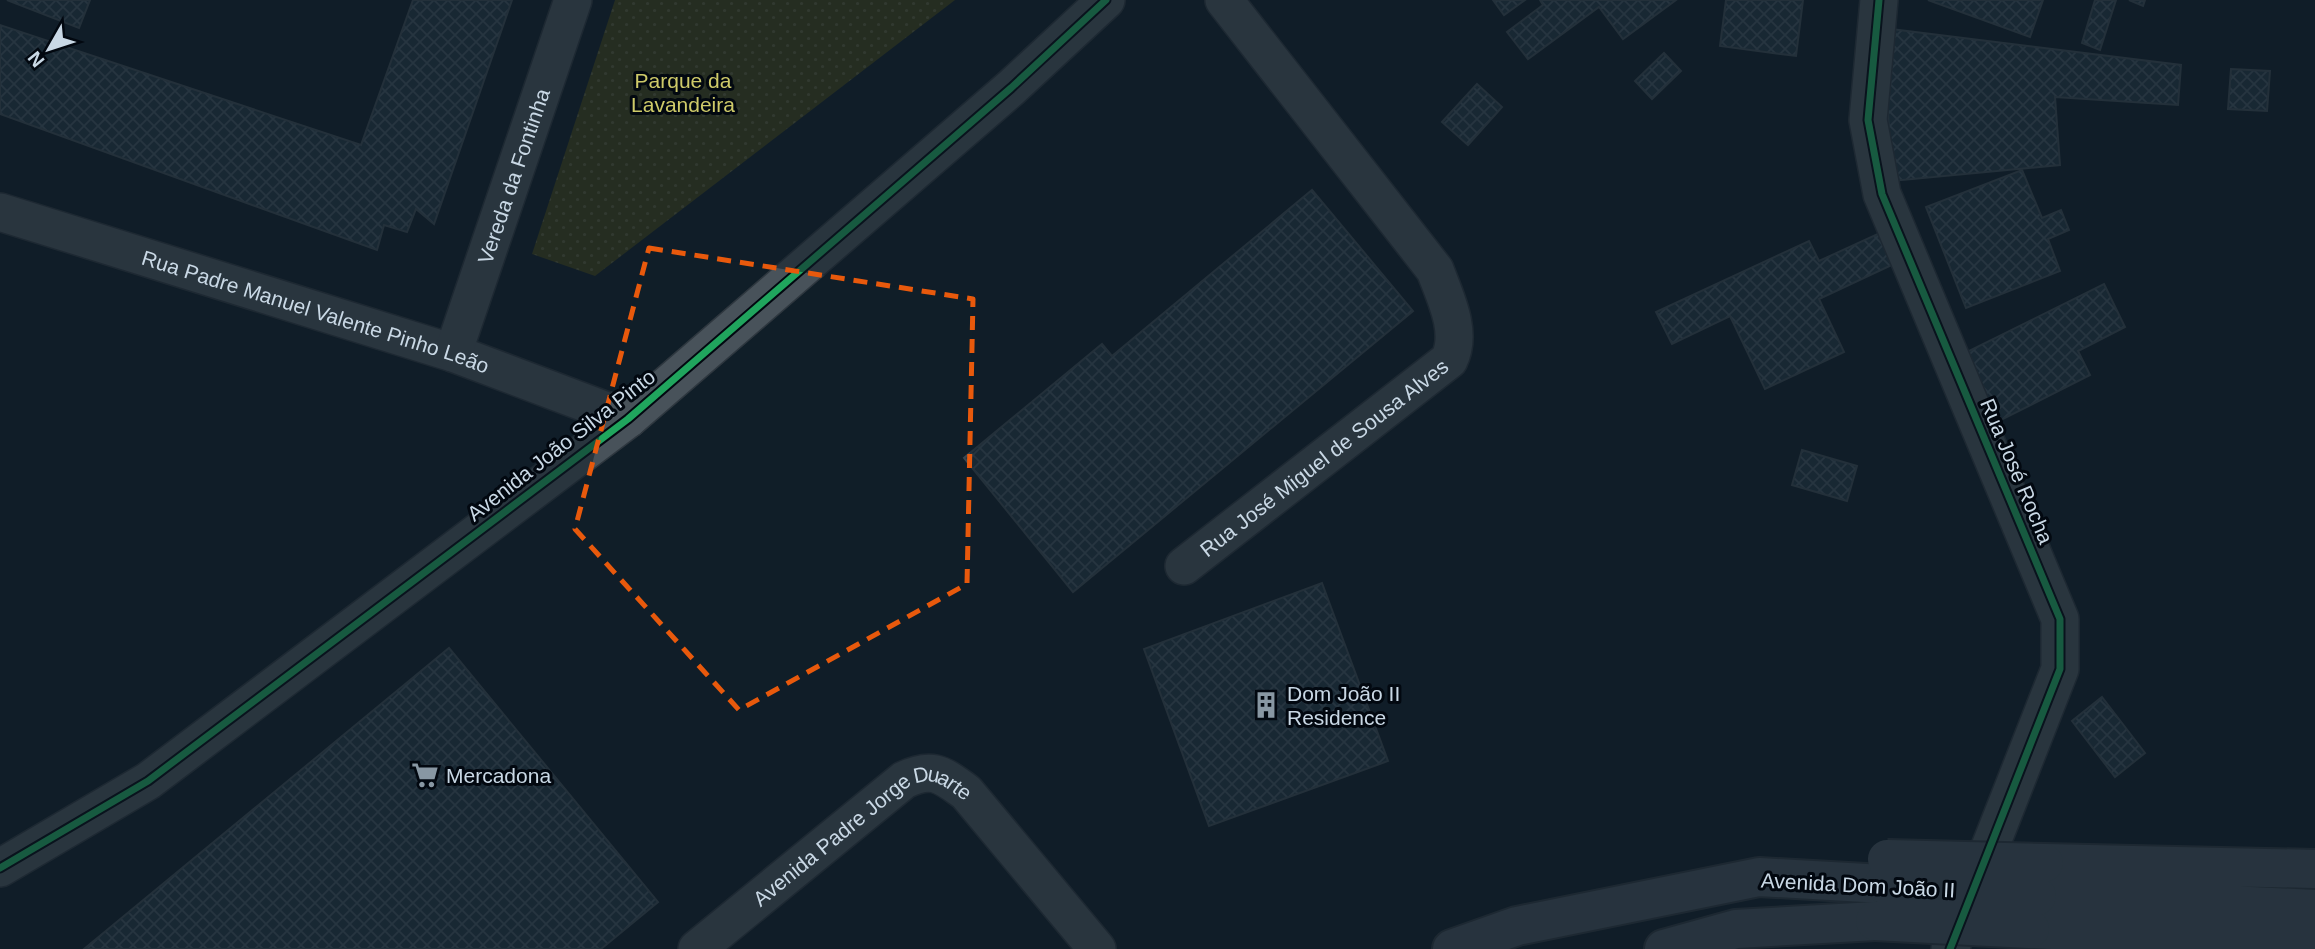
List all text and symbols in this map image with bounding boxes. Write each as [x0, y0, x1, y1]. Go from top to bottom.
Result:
north arrow [14, 14, 84, 84]
text: N [24, 47, 49, 71]
park label: Parque da Lavandeira [631, 69, 735, 116]
street label: Vereda da Fontinha [473, 85, 554, 266]
street label: Rua Padre Manuel Valente Pinho Leão [139, 245, 493, 377]
street label: Rua José Miguel de Sousa Alves [1195, 354, 1452, 561]
street label: Avenida João Silva Pinto [463, 365, 659, 525]
street label: Rua José Rocha [1976, 395, 2058, 547]
place label: Dom João II Residence [1287, 682, 1400, 729]
building icon: Dom João II Residence [1251, 690, 1281, 720]
supermarket icon: Mercadona [410, 760, 440, 790]
street label: Avenida Padre Jorge Duarte [748, 761, 977, 910]
place label: Mercadona [446, 764, 551, 787]
street label: Avenida Dom João II [1760, 868, 1956, 902]

